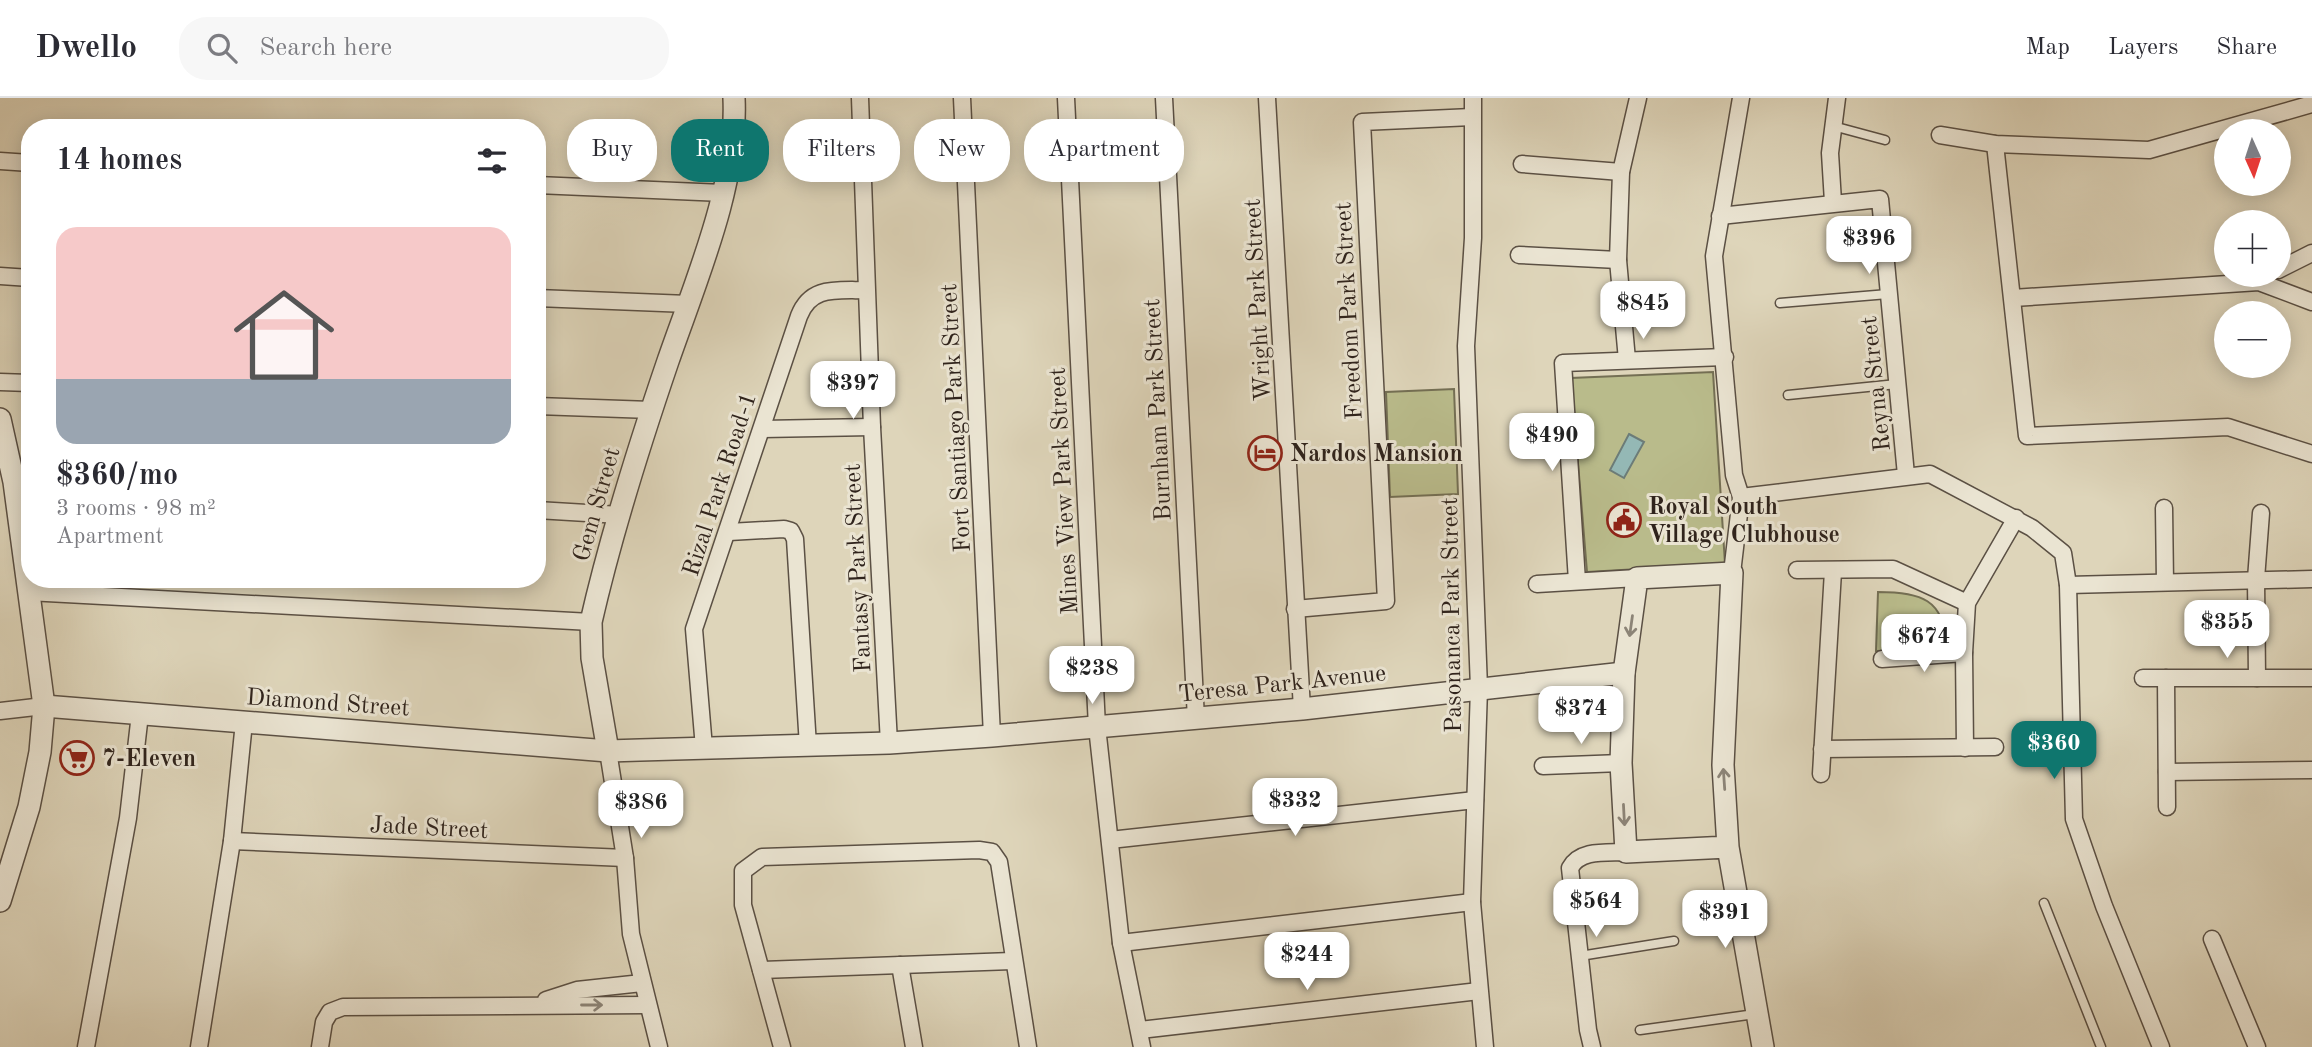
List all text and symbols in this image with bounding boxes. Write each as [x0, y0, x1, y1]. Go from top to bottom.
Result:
search box [179, 17, 669, 80]
icon: search [203, 29, 241, 67]
text: Dwello [35, 32, 137, 65]
text: Search here [259, 35, 392, 61]
text: Map [2026, 36, 2070, 60]
text: Layers [2108, 36, 2178, 60]
text: Share [2216, 36, 2277, 60]
chip: Buy [567, 119, 657, 182]
chip: Rent [671, 119, 769, 182]
chip: Filters [783, 119, 900, 182]
chip: New [914, 119, 1010, 182]
chip: Apartment [1024, 119, 1184, 182]
north arrow [2214, 119, 2291, 196]
map controls [2214, 119, 2291, 378]
icon: filters [473, 142, 511, 180]
text: 14 homes [56, 146, 182, 176]
street label: Wright Park Street [1242, 198, 1276, 402]
street label: Freedom Park Street [1332, 201, 1368, 420]
button: + [2214, 210, 2291, 287]
pin: $396 [1828, 216, 1910, 276]
text: $396 [1842, 227, 1896, 250]
icon: home [221, 272, 347, 398]
pin: $845 [1602, 282, 1684, 341]
street label: Fort Santiago Park Street [938, 283, 976, 553]
text: $845 [1616, 292, 1670, 315]
street label: Burnham Park Street [1141, 298, 1177, 522]
button: − [2214, 301, 2291, 378]
street label: Reyna Street [1858, 315, 1896, 453]
pin: $397 [812, 362, 894, 421]
street label: Mines View Park Street [1047, 367, 1083, 615]
text: $397 [826, 372, 880, 395]
street label: Rizal Park Road-1 [680, 390, 762, 579]
pin: $490 [1511, 414, 1593, 473]
text: $490 [1525, 424, 1579, 447]
hotel icon: Nardos Mansion [1246, 434, 1284, 472]
place label: Nardos Mansion [1290, 443, 1463, 467]
street label: Gem Street [570, 445, 626, 564]
text: $360/mo [56, 461, 178, 491]
street label: Fantasy Park Street [842, 463, 876, 673]
place label: Royal South Village Clubhouse [1648, 496, 1840, 548]
text: 3 rooms · 98 m² [56, 497, 216, 520]
street label: Pasonanca Park Street [1439, 497, 1467, 733]
public building icon: Royal South Village Clubhouse [1605, 501, 1643, 539]
text: Apartment [56, 525, 164, 548]
pin: $355 [2186, 601, 2268, 660]
text: $355 [2200, 611, 2254, 634]
one-way arrow [1624, 614, 1637, 637]
pin: $674 [1883, 614, 1965, 674]
text: $674 [1897, 625, 1951, 648]
pin: $238 [1051, 646, 1133, 706]
text: $238 [1065, 657, 1119, 680]
street label: Teresa Park Avenue [1177, 662, 1387, 708]
street label: Diamond Street [245, 686, 410, 722]
pin: $374 [1540, 686, 1622, 746]
text: $374 [1554, 697, 1608, 720]
pin: $360 [2013, 722, 2095, 781]
text: $360 [2027, 732, 2081, 755]
supermarket icon: 7-Eleven [58, 739, 96, 777]
place label: 7-Eleven [102, 748, 196, 772]
one-way arrow [1717, 768, 1730, 791]
pin: $332 [1254, 778, 1336, 838]
pin: $386 [600, 780, 682, 840]
text: $332 [1268, 789, 1322, 812]
text: $386 [614, 791, 668, 814]
one-way arrow [1618, 803, 1631, 826]
street label: Jade Street [369, 814, 489, 844]
pin: $564 [1555, 880, 1637, 939]
text: $564 [1569, 890, 1623, 913]
pin: $391 [1684, 890, 1766, 950]
text: $391 [1698, 901, 1752, 924]
pin: $244 [1266, 932, 1348, 992]
text: $244 [1280, 943, 1334, 966]
one-way arrow [580, 998, 603, 1012]

